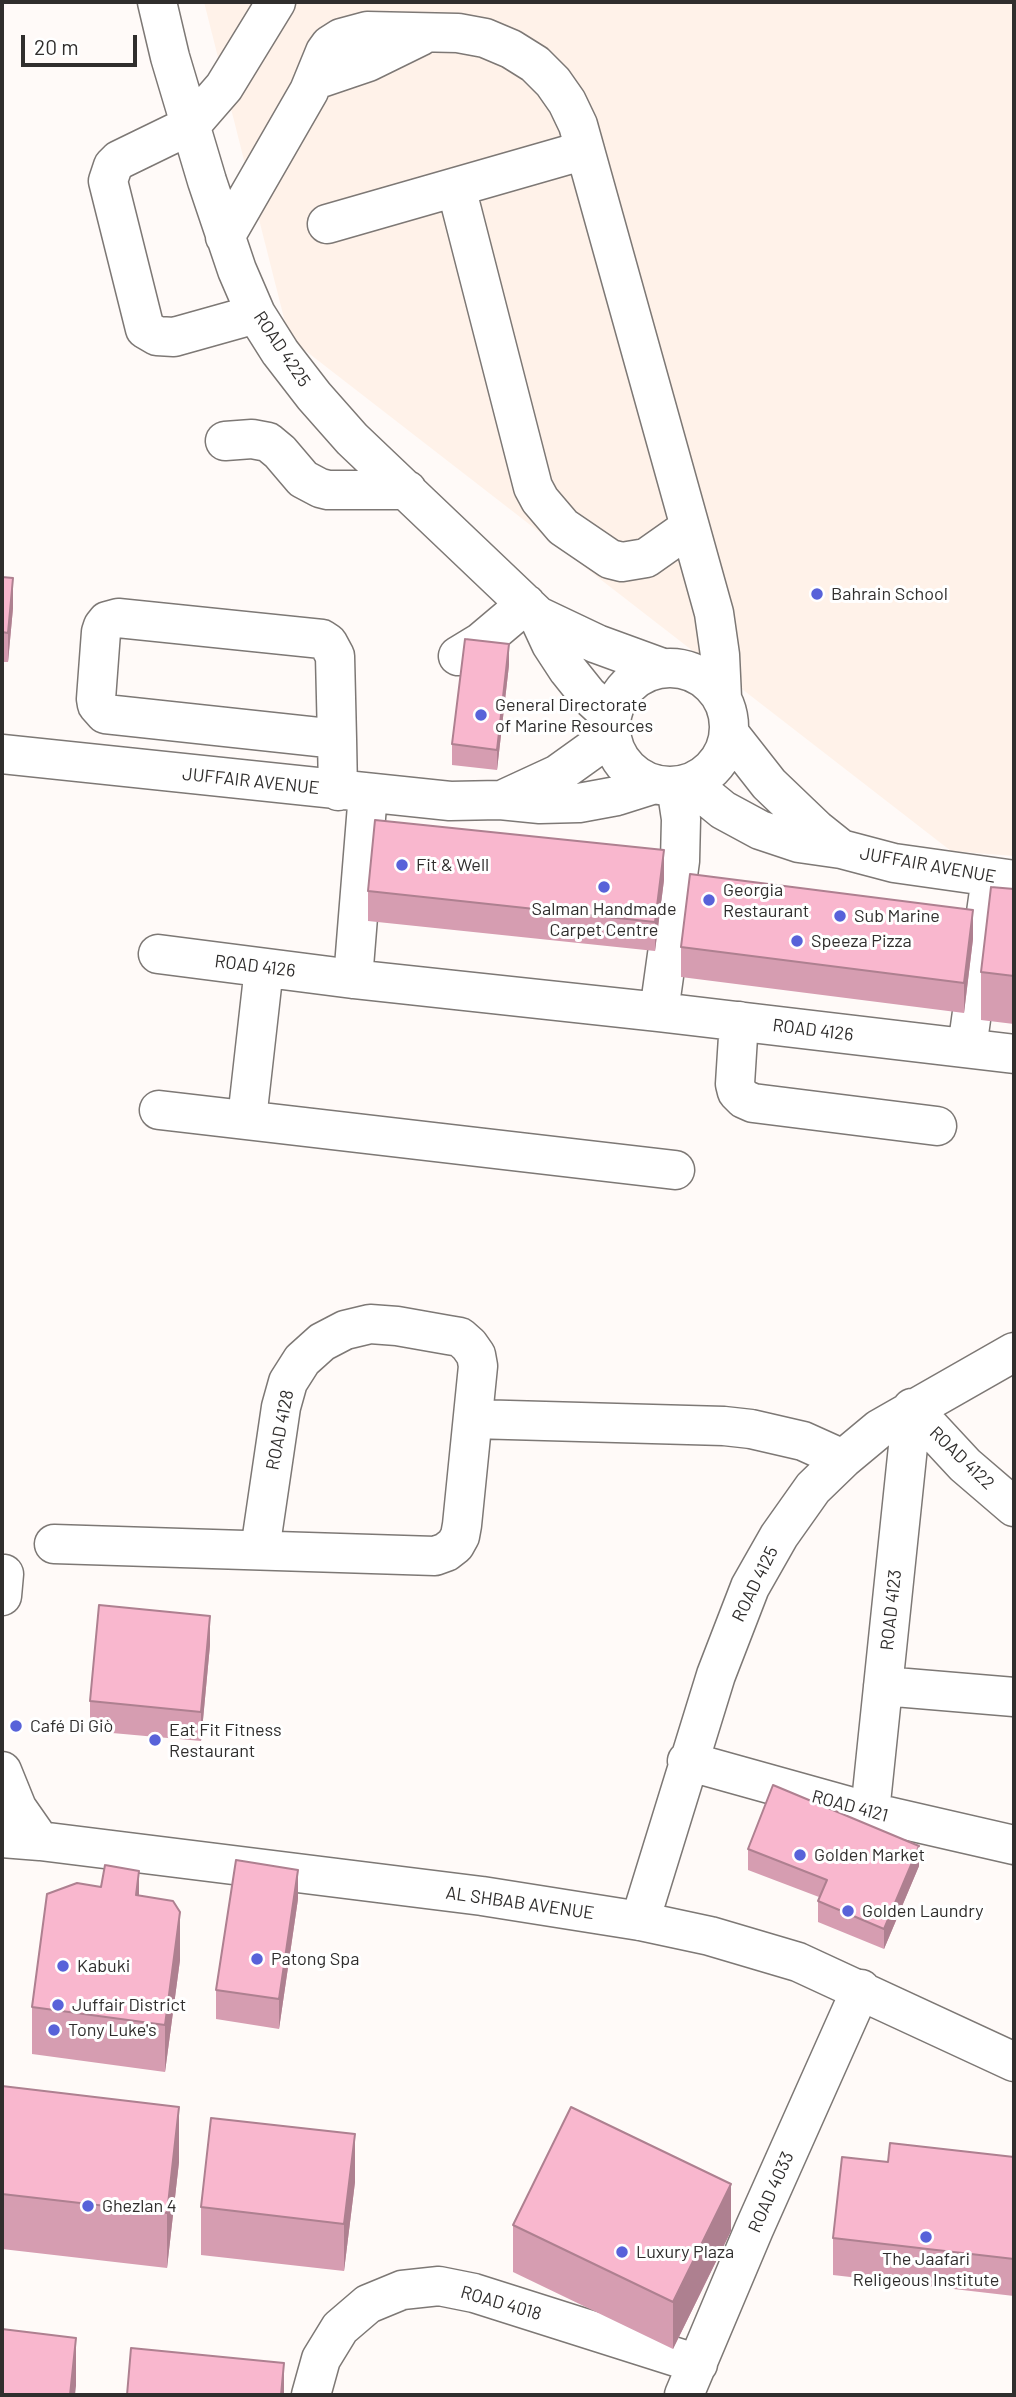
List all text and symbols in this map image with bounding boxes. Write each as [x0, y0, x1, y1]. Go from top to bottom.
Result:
scale bar [24, 21, 140, 65]
text: 20 m [34, 34, 79, 59]
street label: ROAD 4225 [249, 307, 315, 391]
place label: Bahrain School [831, 583, 948, 605]
marker: Bahrain School [809, 586, 825, 602]
place label: General Directorate of Marine Resources [495, 694, 653, 736]
marker: General Directorate of Marine Resources [473, 707, 489, 723]
street label: JUFFAIR AVENUE [181, 763, 321, 799]
street label: JUFFAIR AVENUE [858, 842, 998, 888]
place label: Fit & Well [416, 854, 489, 876]
marker: Fit & Well [394, 857, 410, 873]
marker: Salman Handmade Carpet Centre [596, 879, 612, 895]
place label: Georgia Restaurant [723, 879, 809, 922]
marker: Georgia Restaurant [701, 892, 717, 908]
place label: Salman Handmade Carpet Centre [531, 898, 677, 940]
place label: Sub Marine [854, 905, 940, 927]
marker: Sub Marine [832, 908, 848, 924]
place label: Speeza Pizza [811, 930, 912, 952]
marker: Speeza Pizza [789, 933, 805, 949]
street label: ROAD 4126 [213, 950, 297, 982]
street label: ROAD 4126 [771, 1014, 855, 1046]
street label: ROAD 4128 [262, 1388, 298, 1472]
street label: ROAD 4122 [925, 1422, 999, 1494]
street label: ROAD 4125 [727, 1543, 783, 1625]
street label: ROAD 4123 [876, 1568, 906, 1652]
place label: Café Di Giò [30, 1715, 113, 1737]
marker: Café Di Giò [8, 1718, 24, 1734]
place label: Eat Fit Fitness Restaurant [169, 1719, 282, 1762]
marker: Eat Fit Fitness Restaurant [147, 1732, 163, 1748]
street label: ROAD 4121 [809, 1785, 891, 1827]
place label: Golden Market [814, 1844, 925, 1866]
marker: Golden Market [792, 1847, 808, 1863]
street label: AL SHBAB AVENUE [444, 1882, 596, 1924]
place label: Golden Laundry [862, 1900, 984, 1922]
marker: Golden Laundry [840, 1903, 856, 1919]
place label: Patong Spa [271, 1948, 359, 1970]
marker: Patong Spa [249, 1951, 265, 1967]
place label: Kabuki [77, 1955, 130, 1977]
marker: Kabuki [55, 1958, 71, 1974]
place label: Juffair District [72, 1994, 186, 2016]
marker: Juffair District [50, 1997, 66, 2013]
place label: Tony Luke's [68, 2019, 157, 2041]
marker: Tony Luke's [46, 2022, 62, 2038]
street label: ROAD 4033 [744, 2148, 798, 2236]
place label: Ghezlan 4 [102, 2195, 177, 2217]
marker: Ghezlan 4 [80, 2198, 96, 2214]
marker: The Jaafari Religeous Institute [918, 2229, 934, 2245]
place label: Luxury Plaza [636, 2241, 734, 2263]
marker: Luxury Plaza [614, 2244, 630, 2260]
place label: The Jaafari Religeous Institute [853, 2248, 999, 2290]
street label: ROAD 4018 [458, 2281, 544, 2325]

